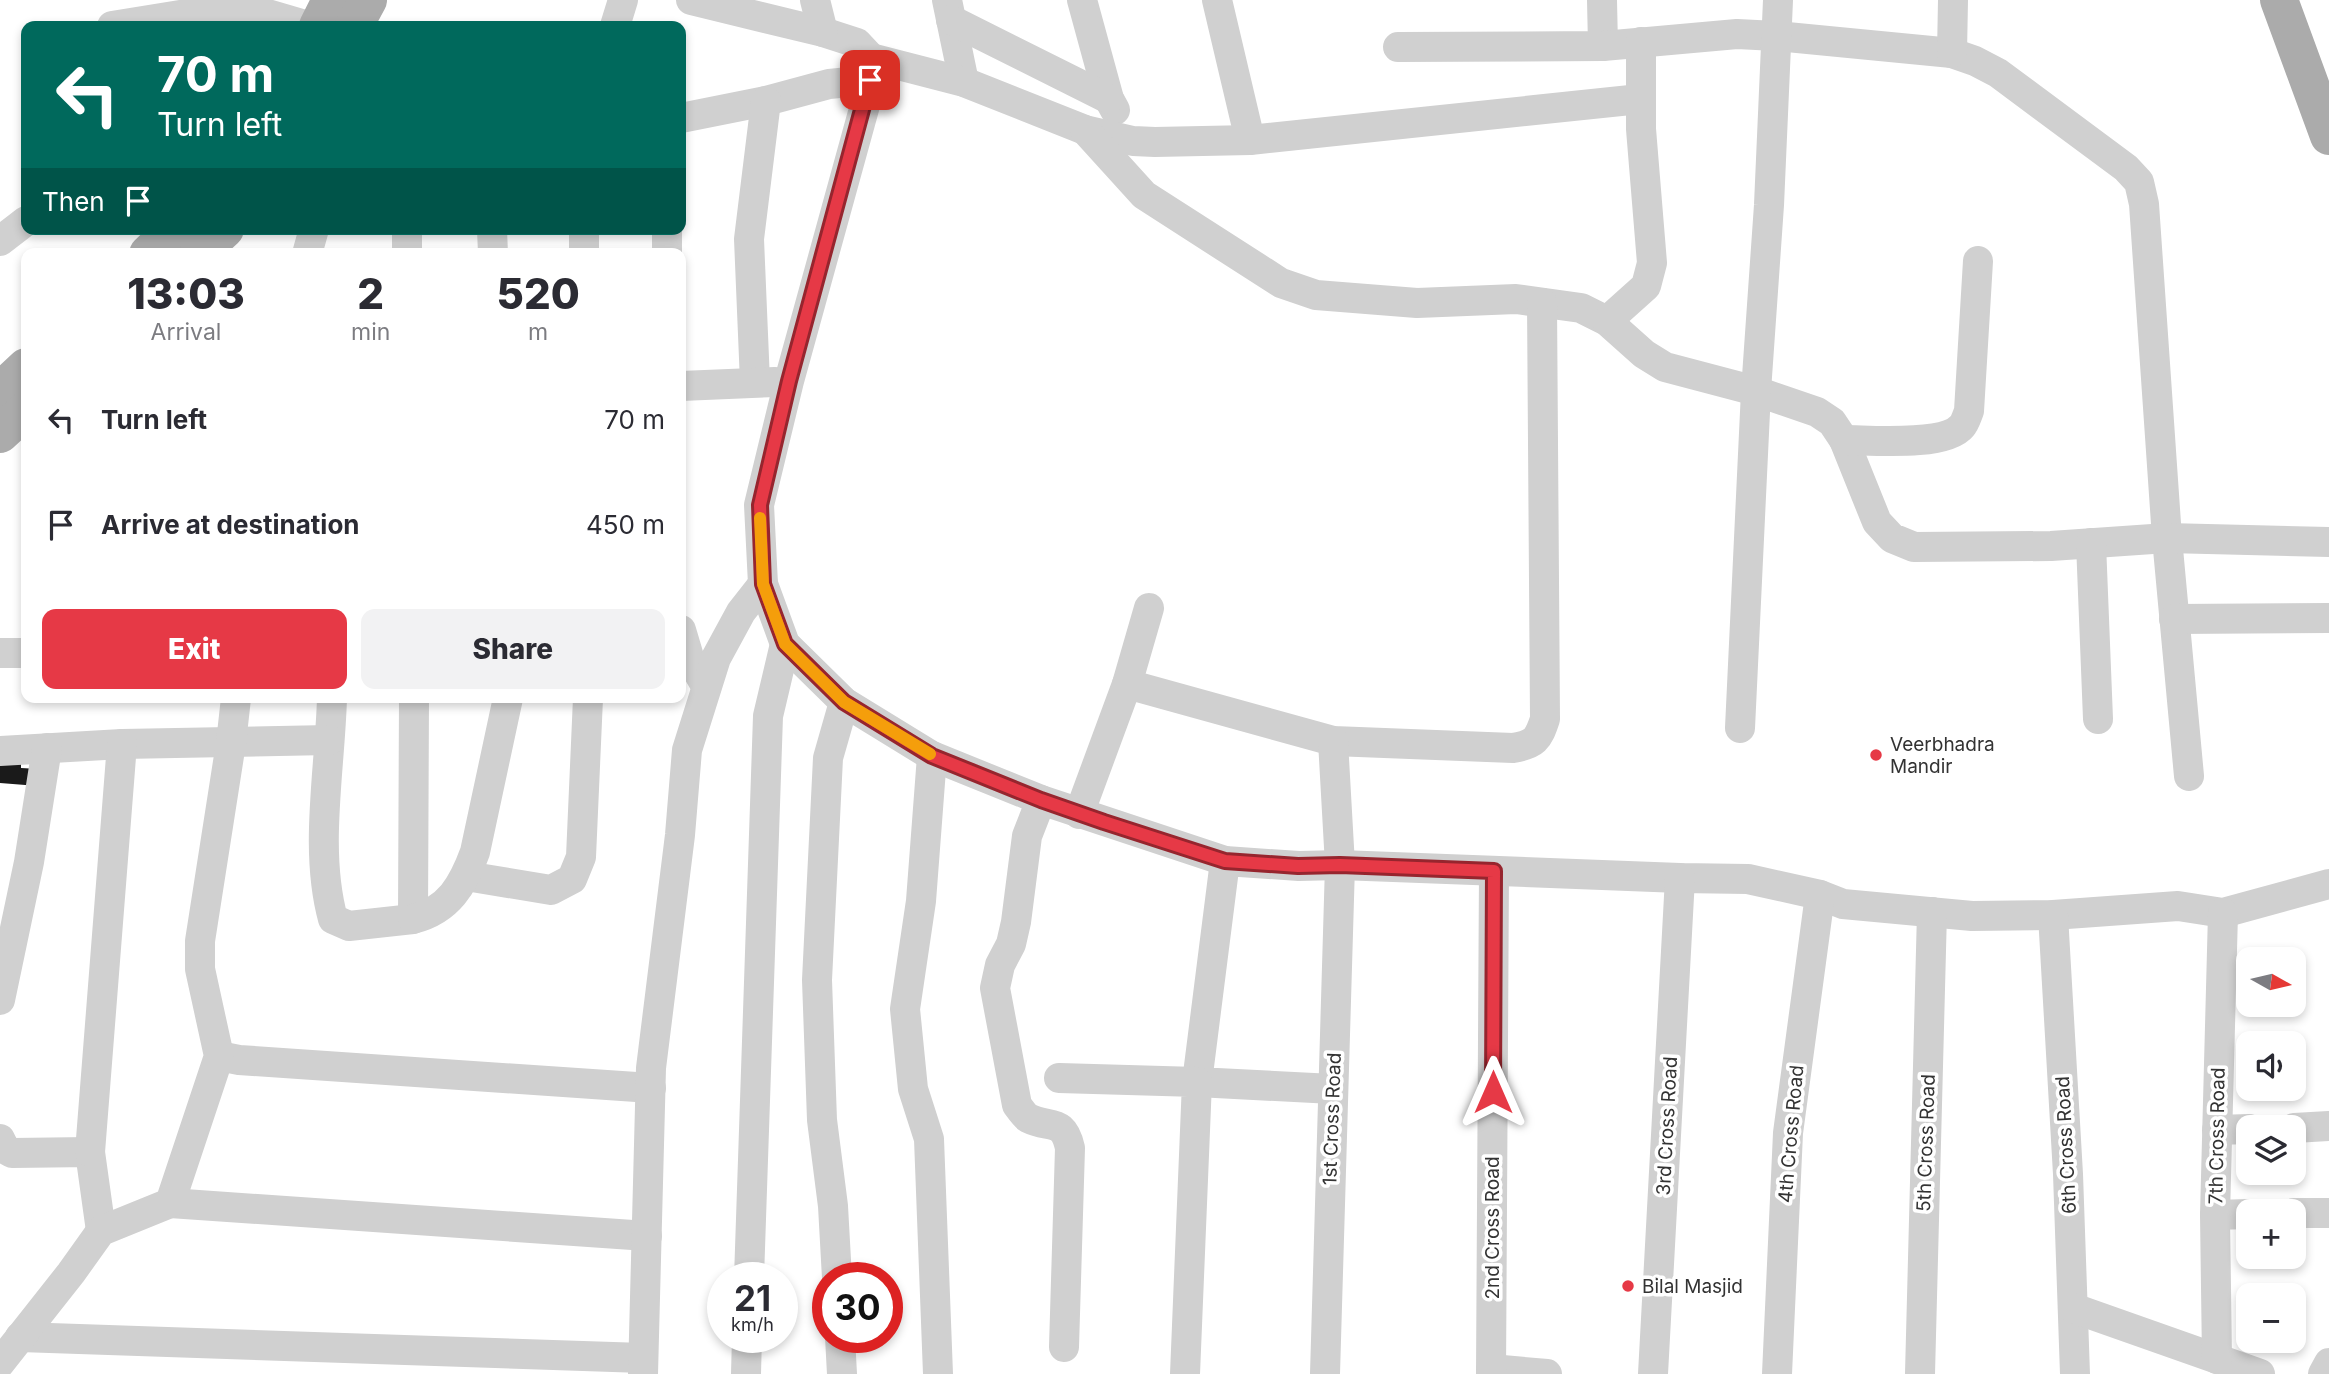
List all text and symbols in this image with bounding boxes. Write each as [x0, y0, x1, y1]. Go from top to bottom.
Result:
text: 70 m [157, 45, 274, 104]
icon: left [42, 49, 133, 140]
pin [840, 50, 900, 110]
icon: arrive [851, 61, 889, 99]
text: Turn left [157, 105, 282, 144]
icon: arrive [119, 182, 157, 220]
text: Then [42, 186, 105, 217]
text: 13:03 [127, 268, 245, 319]
text: 2 [357, 268, 384, 319]
text: 520 [497, 268, 580, 319]
text: Arrival [151, 318, 221, 346]
text: min [351, 318, 390, 346]
text: m [528, 318, 548, 346]
icon: left [42, 401, 80, 439]
text: Turn left [101, 404, 207, 435]
text: 70 m [604, 404, 665, 435]
icon: arrive [42, 506, 80, 544]
text: Arrive at destination [101, 509, 360, 540]
text: 450 m [586, 509, 665, 540]
button: Exit [42, 609, 347, 689]
button: Share [361, 609, 665, 689]
place label: Veerbhadra Mandir [1890, 733, 1995, 778]
marker: Veerbhadra Mandir [1868, 747, 1884, 763]
north arrow [2236, 947, 2306, 1017]
map controls [2236, 947, 2306, 1353]
button: sound [2236, 1031, 2306, 1101]
street label: 1st Cross Road [1318, 1052, 1346, 1186]
position arrow [1456, 1055, 1530, 1129]
street label: 3rd Cross Road [1652, 1056, 1682, 1196]
street label: 4th Cross Road [1774, 1064, 1808, 1204]
street label: 7th Cross Road [2204, 1067, 2230, 1205]
street label: 5th Cross Road [1912, 1074, 1940, 1212]
street label: 6th Cross Road [2051, 1076, 2081, 1214]
button: layers [2236, 1115, 2306, 1185]
street label: 2nd Cross Road [1481, 1156, 1504, 1300]
button: + [2236, 1199, 2306, 1269]
speed limit sign: 30 [812, 1262, 903, 1353]
place label: Bilal Masjid [1642, 1275, 1743, 1298]
text: 21 [734, 1277, 771, 1319]
marker: Bilal Masjid [1620, 1278, 1636, 1294]
button: − [2236, 1283, 2306, 1353]
text: km/h [731, 1314, 774, 1335]

